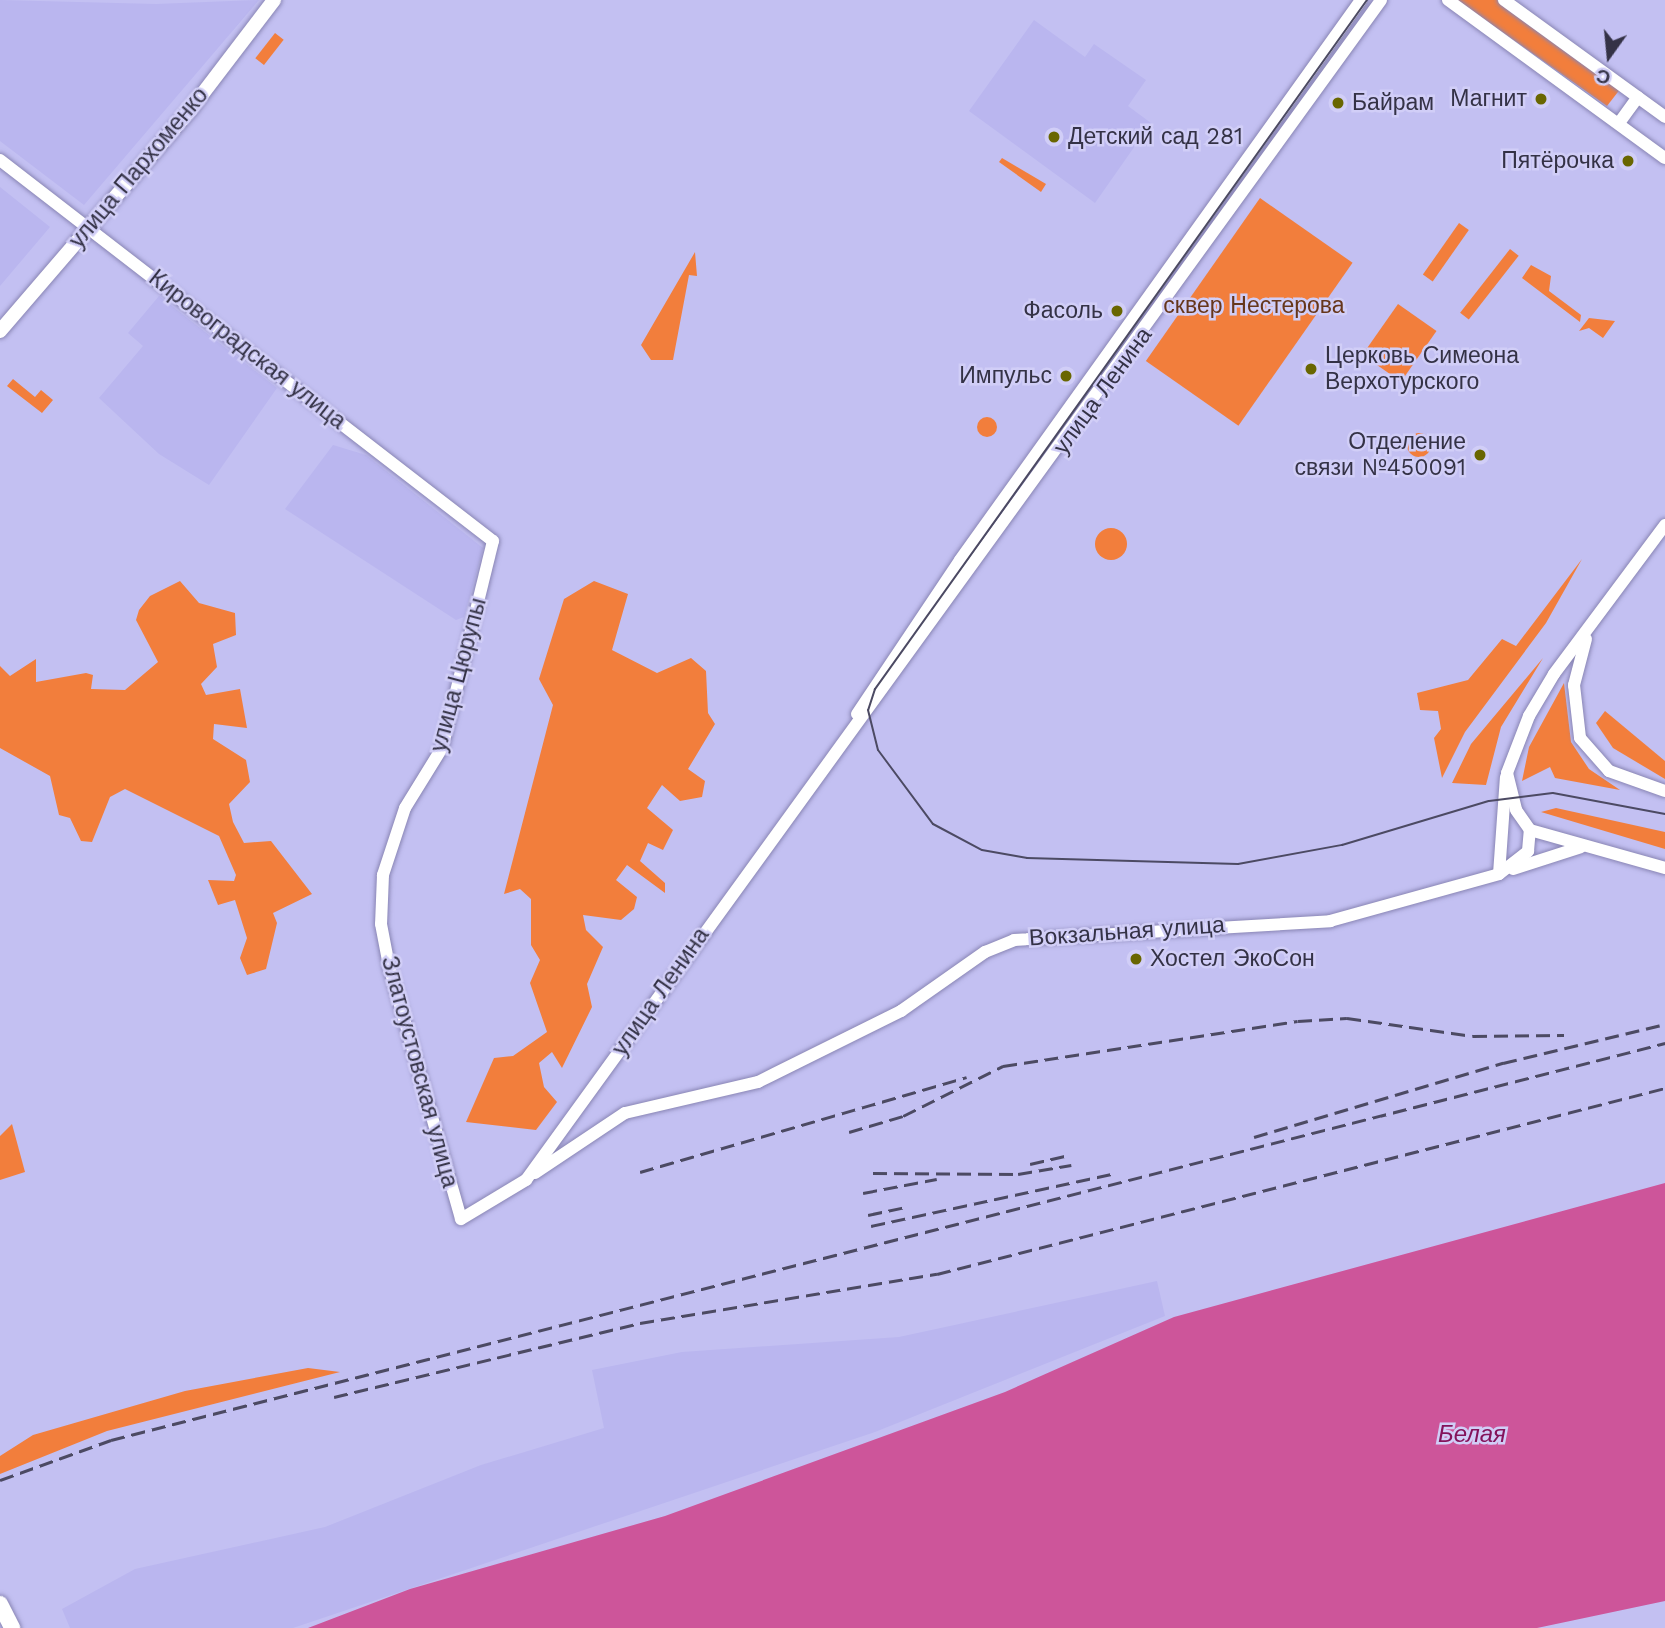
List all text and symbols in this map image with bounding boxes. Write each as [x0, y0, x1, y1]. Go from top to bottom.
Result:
north arrow [1574, 21, 1644, 91]
text: С [1594, 64, 1613, 90]
street label: улица Пархоменко [64, 82, 214, 254]
place label: Магнит [1450, 85, 1527, 113]
place label: Байрам [1352, 89, 1434, 117]
marker: Магнит [1533, 91, 1549, 107]
marker: Байрам [1330, 95, 1346, 111]
place label: Детский сад 281 [1068, 123, 1243, 151]
marker: Детский сад 281 [1046, 129, 1062, 145]
place label: Пятёрочка [1501, 147, 1614, 175]
marker: Пятёрочка [1620, 153, 1636, 169]
street label: Кировоградская улица [143, 265, 351, 435]
park label: сквер Нестерова [1163, 292, 1345, 320]
place label: Фасоль [1023, 297, 1103, 325]
marker: Фасоль [1109, 303, 1125, 319]
street label: улица Ленина [1048, 322, 1158, 460]
place label: Церковь Симеона Верхотурского [1325, 342, 1519, 396]
marker: Церковь Симеона Верхотурского [1303, 361, 1319, 377]
place label: Импульс [959, 362, 1052, 390]
marker: Импульс [1058, 368, 1074, 384]
place label: Отделение связи №450091 [1294, 428, 1466, 482]
marker: Отделение связи №450091 [1472, 447, 1488, 463]
street label: улица Цюрупы [425, 595, 493, 755]
street label: Вокзальная улица [1028, 911, 1226, 953]
street label: улица Ленина [607, 923, 715, 1061]
place label: Хостел ЭкоСон [1150, 945, 1315, 973]
marker: Хостел ЭкоСон [1128, 951, 1144, 967]
street label: Златоустовская улица [375, 953, 463, 1191]
water label: Белая [1438, 1421, 1506, 1449]

